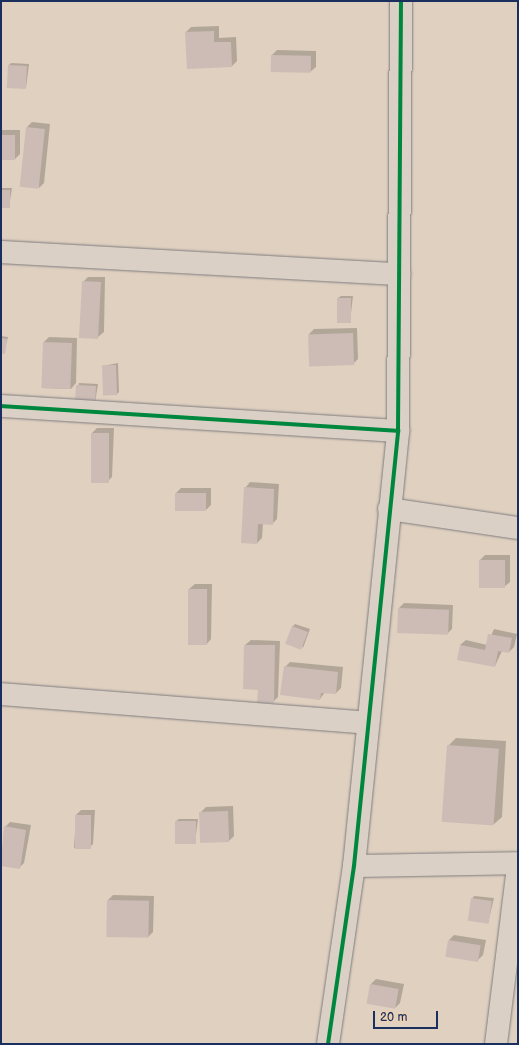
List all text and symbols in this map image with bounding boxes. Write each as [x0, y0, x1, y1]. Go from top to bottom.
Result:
scale bar [375, 1003, 440, 1029]
text: 20 m [380, 1010, 407, 1025]

